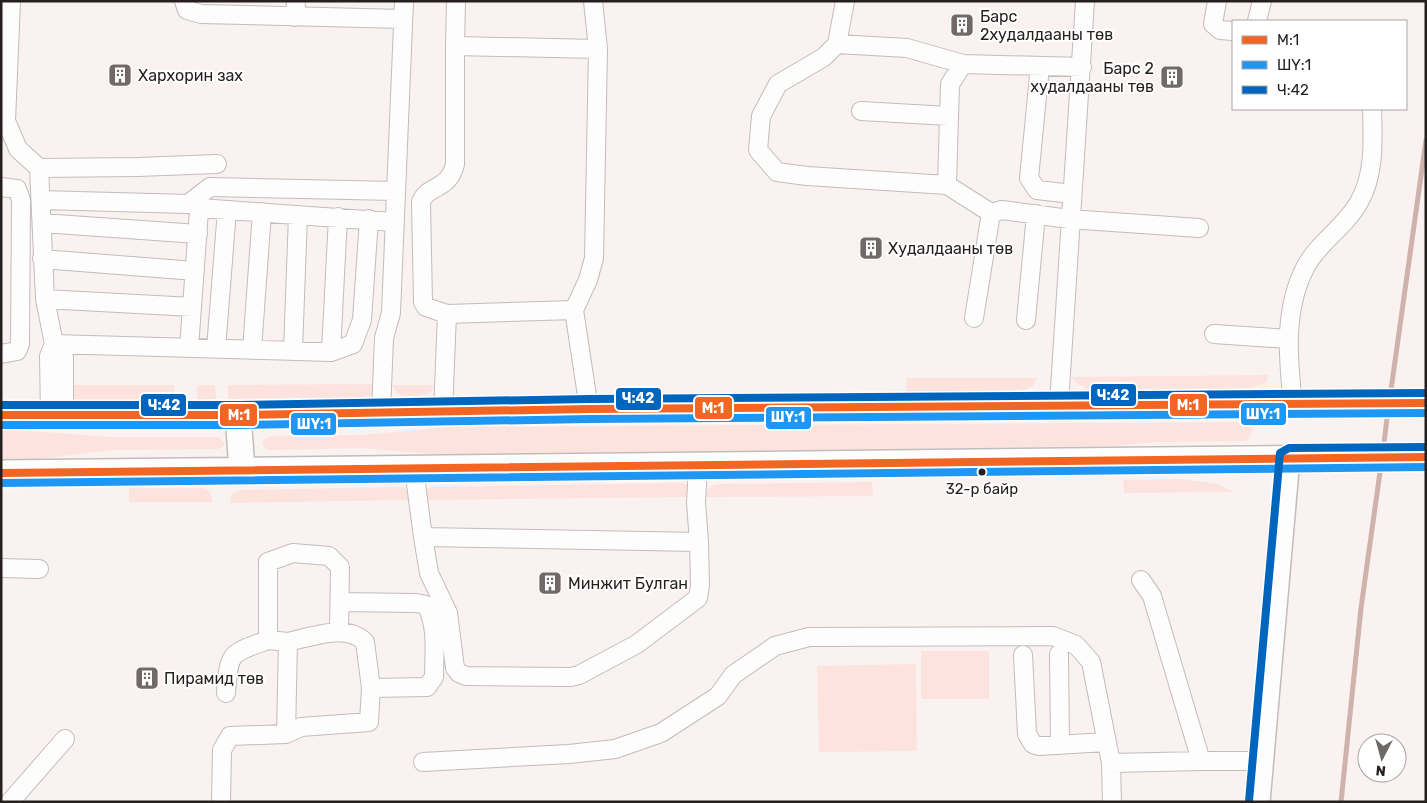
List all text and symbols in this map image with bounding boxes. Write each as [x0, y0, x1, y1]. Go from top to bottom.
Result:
place label: Барс 2худалдааны төв [980, 7, 1113, 44]
building icon: Барс 2худалдааны төв [949, 12, 975, 38]
legend [1232, 20, 1407, 110]
text: М:1 [1277, 31, 1299, 49]
text: ШҮ:1 [1277, 56, 1311, 74]
place label: Барс 2 худалдааны төв [1030, 59, 1154, 96]
building icon: Хархорин зах [107, 62, 133, 88]
building icon: Барс 2 худалдааны төв [1159, 64, 1185, 90]
place label: Хархорин зах [138, 66, 243, 85]
text: Ч:42 [1277, 81, 1309, 99]
building icon: Худалдааны төв [858, 235, 884, 261]
place label: Худалдааны төв [888, 239, 1013, 258]
line badge: Ч:42 [1090, 383, 1137, 407]
line badge: Ч:42 [615, 387, 662, 411]
text: Ч:42 [1097, 387, 1129, 404]
text: Ч:42 [622, 390, 654, 407]
line badge: Ч:42 [140, 393, 187, 417]
line badge: М:1 [1169, 393, 1208, 417]
line badge: М:1 [694, 396, 733, 420]
text: Ч:42 [148, 397, 180, 414]
text: М:1 [1177, 397, 1199, 414]
text: М:1 [702, 400, 724, 417]
line badge: ШҮ:1 [1240, 402, 1287, 426]
line badge: М:1 [219, 403, 258, 427]
line badge: ШҮ:1 [765, 406, 812, 430]
text: ШҮ:1 [1246, 406, 1280, 423]
text: М:1 [228, 407, 250, 424]
text: ШҮ:1 [771, 409, 805, 426]
line badge: ШҮ:1 [290, 412, 337, 436]
text: ШҮ:1 [297, 416, 331, 433]
marker: 32-р байр [977, 467, 987, 477]
place label: 32-р байр [946, 480, 1018, 498]
building icon: Минжит Булган [537, 570, 563, 596]
place label: Минжит Булган [568, 574, 688, 593]
building icon: Пирамид төв [134, 665, 160, 691]
place label: Пирамид төв [164, 669, 264, 688]
north arrow [1357, 733, 1407, 783]
text: N [1375, 761, 1387, 779]

